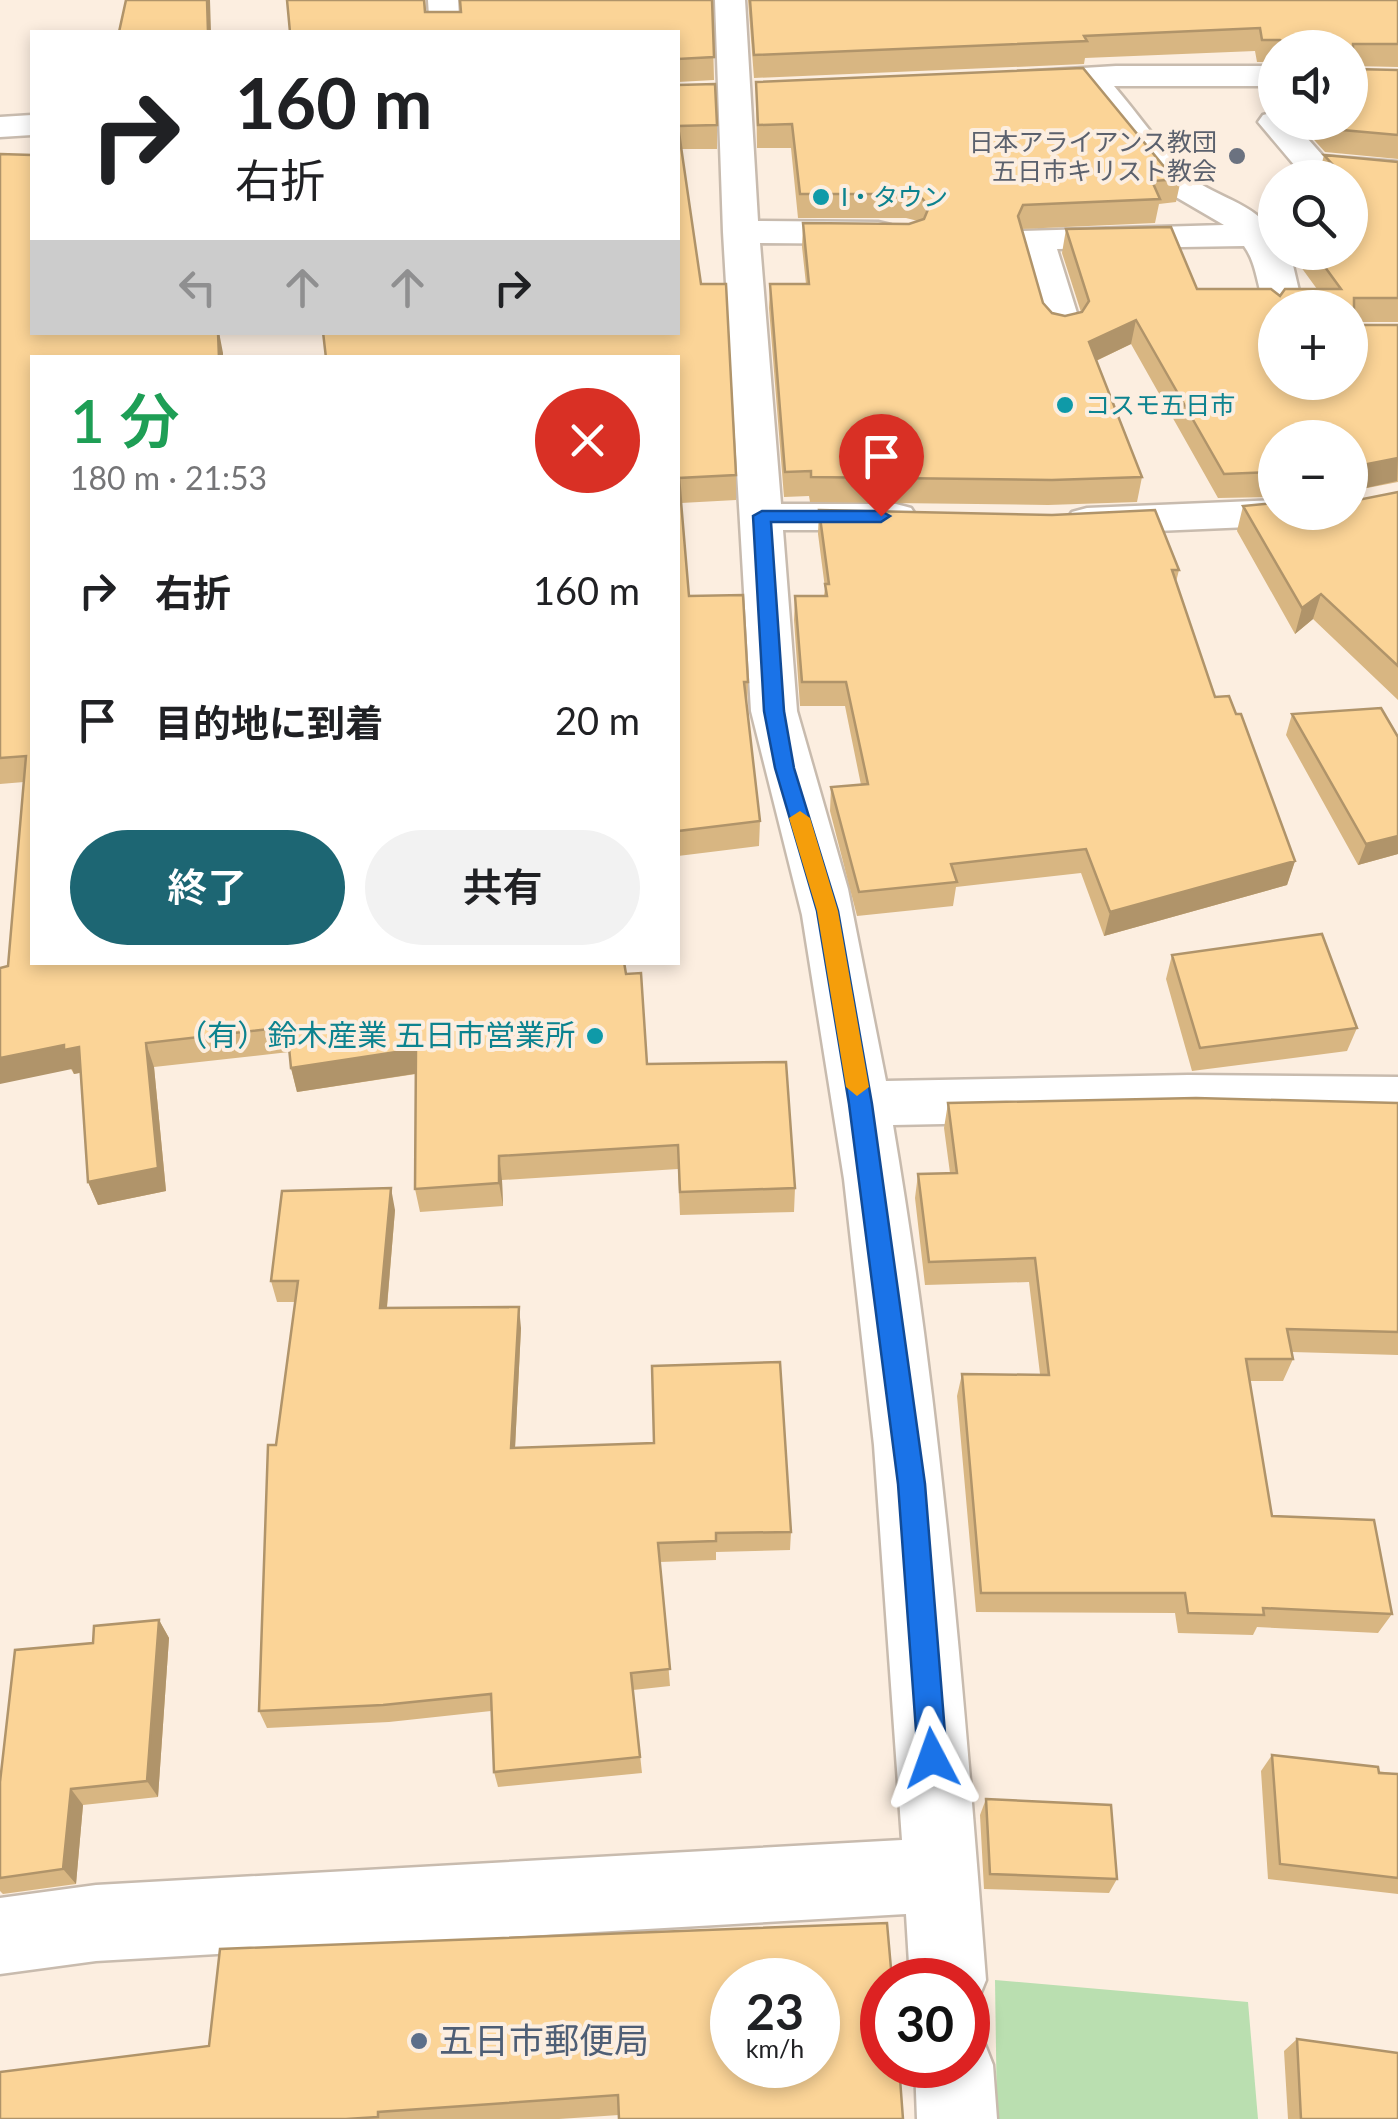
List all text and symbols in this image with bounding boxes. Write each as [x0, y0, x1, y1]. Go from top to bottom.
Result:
map controls [1258, 30, 1368, 530]
button: sound [1258, 30, 1368, 140]
text: 160 m [235, 60, 432, 144]
icon: right [70, 70, 200, 200]
place label: 日本アライアンス教団 五日市キリスト教会 [968, 126, 1217, 185]
marker: 日本アライアンス教団 五日市キリスト教会 [1226, 145, 1248, 167]
text: 右折 [235, 153, 325, 207]
button: search [1258, 160, 1368, 270]
place label: I・タウン [841, 181, 948, 211]
marker: I・タウン [810, 186, 832, 208]
icon: left [170, 260, 225, 315]
icon: ahead [275, 260, 330, 315]
icon: ahead [380, 260, 435, 315]
icon: right [485, 260, 540, 315]
button: + [1258, 290, 1368, 400]
text: 1 分 [70, 384, 180, 456]
button: close [535, 388, 640, 493]
place label: コスモ五日市 [1085, 389, 1235, 419]
marker: コスモ五日市 [1054, 394, 1076, 416]
pin [839, 414, 924, 517]
button: − [1258, 420, 1368, 530]
icon: arrive [854, 429, 909, 484]
text: 180 m · 21:53 [70, 458, 267, 497]
icon: right [70, 563, 125, 618]
text: 160 m [533, 567, 640, 613]
text: 右折 [155, 569, 231, 615]
icon: arrive [70, 693, 125, 748]
text: 20 m [555, 697, 640, 743]
text: 目的地に到着 [155, 699, 383, 745]
button: 終了 [70, 830, 345, 945]
button: 共有 [365, 830, 640, 945]
place label: （有）鈴木産業 五日市営業所 [177, 1016, 575, 1052]
marker: （有）鈴木産業 五日市営業所 [584, 1025, 606, 1047]
position arrow [880, 1706, 984, 1810]
speed limit sign: 30 [860, 1958, 990, 2088]
text: 23 [746, 1981, 804, 2041]
place label: 五日市郵便局 [439, 2018, 649, 2060]
marker: 五日市郵便局 [408, 2030, 430, 2052]
text: km/h [746, 2033, 804, 2063]

